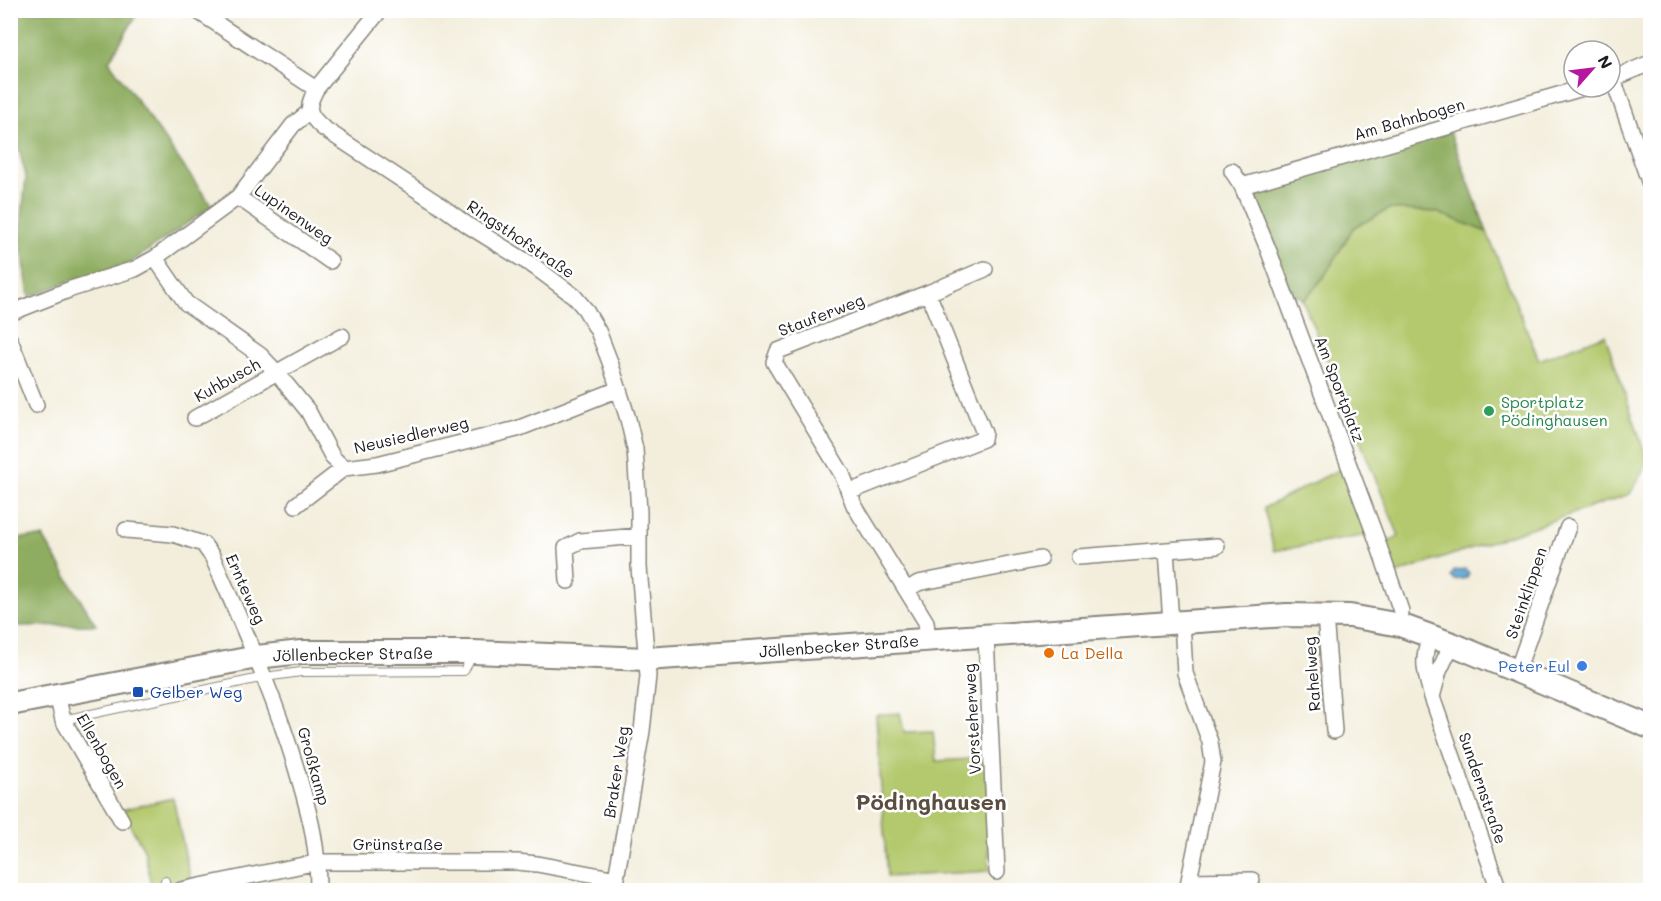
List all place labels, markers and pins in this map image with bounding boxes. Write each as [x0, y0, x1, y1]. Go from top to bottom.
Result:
place label: Sportplatz Pödinghausen [1501, 391, 1608, 430]
marker: Sportplatz Pödinghausen [1482, 404, 1496, 418]
place label: La Della [1061, 642, 1123, 663]
marker: La Della [1042, 646, 1056, 660]
place label: Peter Eul [1498, 655, 1570, 676]
marker: Peter Eul [1575, 659, 1589, 673]
place label: Gelber Weg [150, 681, 242, 702]
marker: Gelber Weg [131, 685, 145, 699]

